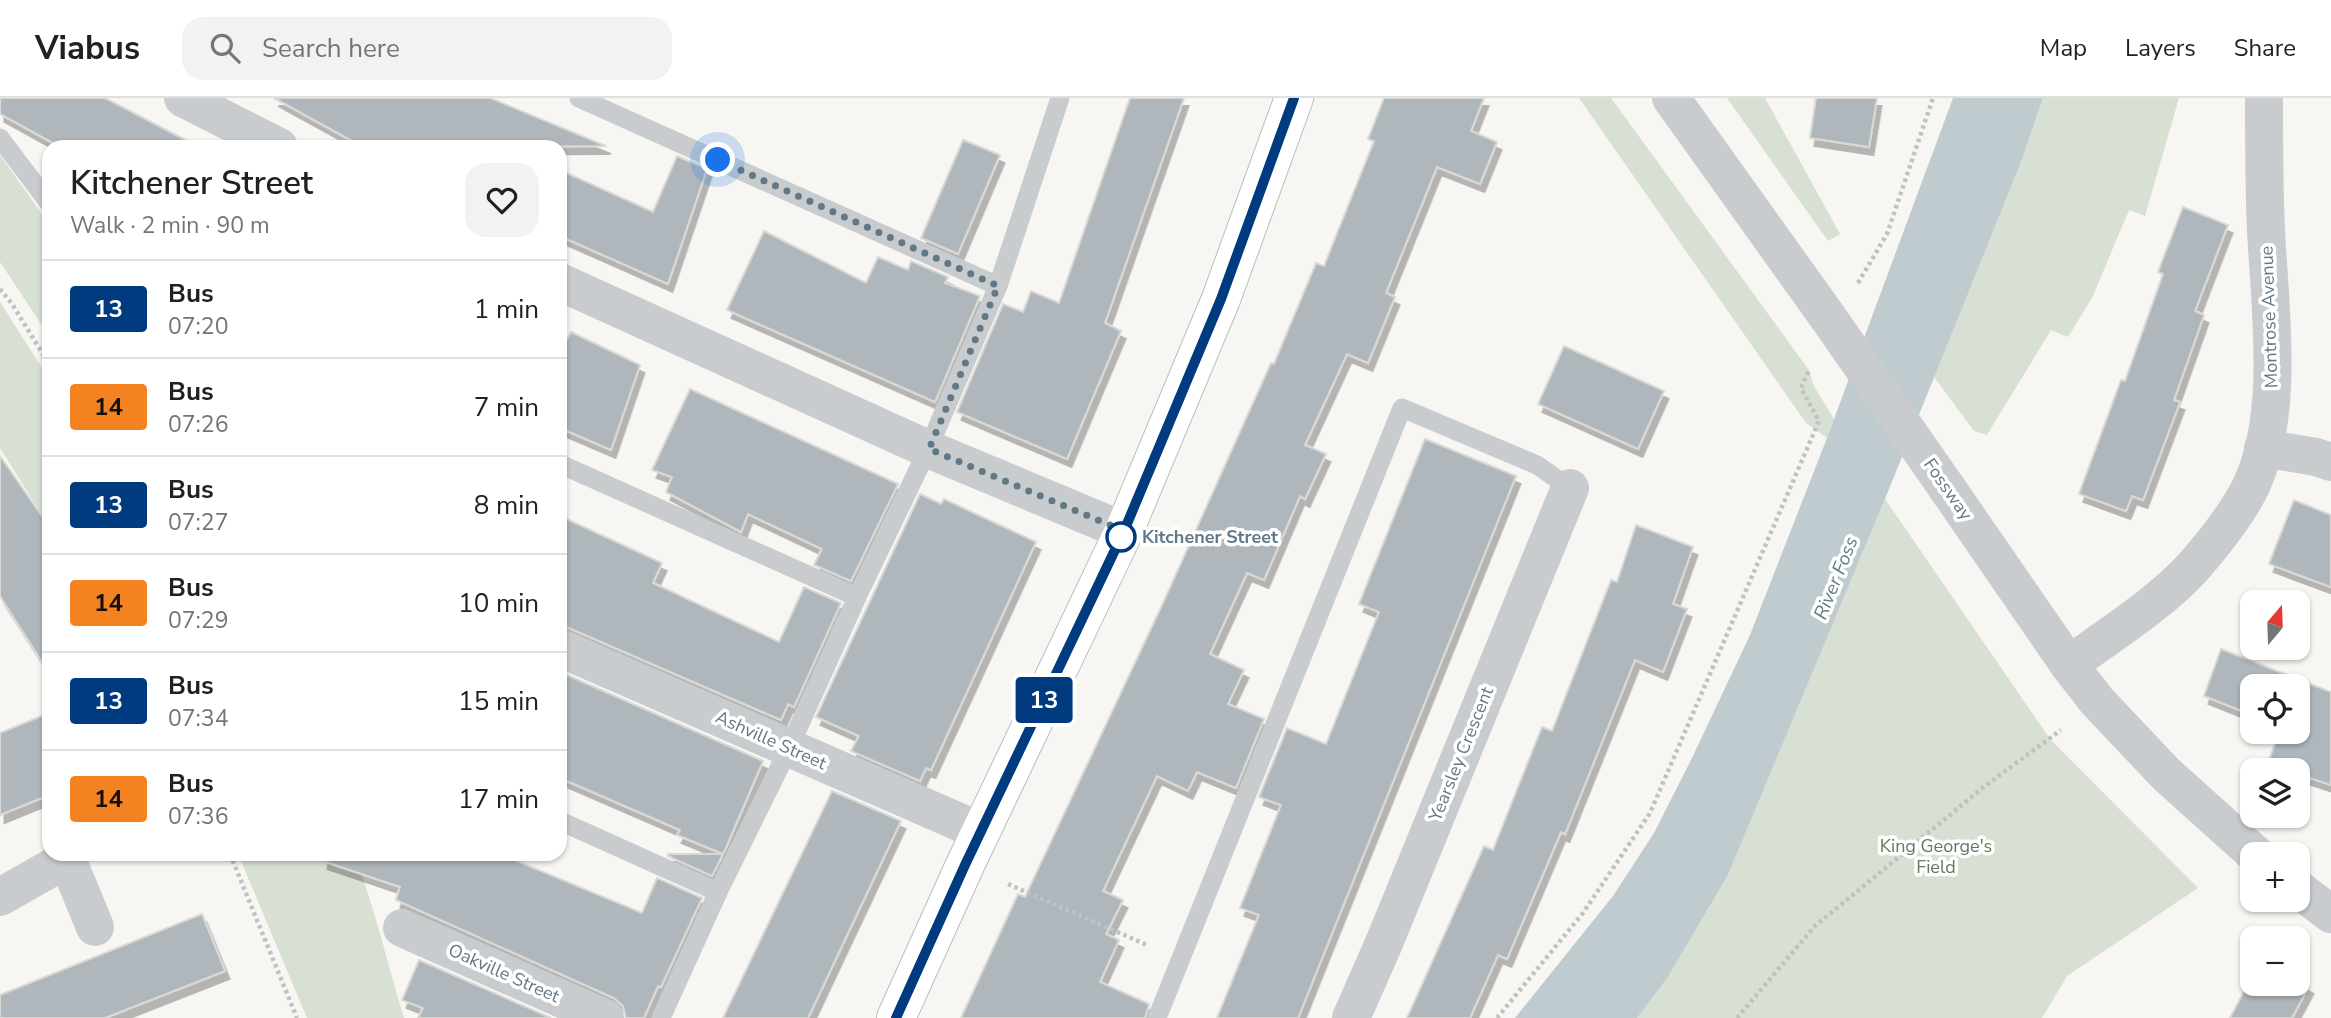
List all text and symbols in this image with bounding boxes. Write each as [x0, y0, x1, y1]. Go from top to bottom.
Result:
search box [182, 17, 672, 80]
text: Viabus [35, 26, 140, 71]
icon: search [206, 29, 244, 67]
text: Search here [262, 31, 400, 66]
text: Map [2040, 32, 2087, 64]
text: Layers [2125, 32, 2196, 64]
text: Share [2234, 32, 2296, 64]
your location [700, 142, 735, 177]
text: Kitchener Street [70, 161, 313, 206]
button: heart [465, 163, 539, 237]
text: Walk · 2 min · 90 m [70, 210, 270, 241]
street label: Montrose Avenue [2255, 245, 2283, 389]
text: Bus [168, 276, 214, 311]
text: 1 min [474, 292, 539, 327]
text: 13 [94, 293, 123, 325]
text: 07:20 [168, 311, 228, 342]
text: Bus [168, 374, 214, 409]
text: 7 min [474, 390, 539, 425]
text: 14 [94, 391, 123, 423]
text: 07:26 [168, 409, 228, 440]
street label: Fossway [1918, 453, 1978, 525]
text: Bus [168, 472, 214, 507]
text: 8 min [474, 488, 539, 523]
text: 13 [94, 489, 123, 521]
text: 07:27 [168, 507, 228, 538]
marker: Kitchener Street [1106, 522, 1136, 552]
place label: Kitchener Street [1142, 525, 1278, 549]
water label: River Foss [1808, 533, 1864, 623]
text: Bus [168, 570, 214, 605]
text: 10 min [458, 586, 539, 621]
text: 14 [94, 587, 123, 619]
north arrow [2240, 590, 2310, 660]
map controls [2240, 590, 2310, 996]
text: 07:29 [168, 605, 228, 636]
text: Bus [168, 668, 214, 703]
button: locate [2240, 674, 2310, 744]
line badge: 13 [1012, 677, 1076, 723]
street label: Yearsley Crescent [1423, 683, 1499, 826]
text: 15 min [458, 684, 539, 719]
text: 13 [1030, 684, 1058, 716]
text: 13 [94, 685, 123, 717]
text: 07:34 [168, 703, 228, 734]
street label: Ashville Street [712, 705, 831, 775]
button: layers [2240, 758, 2310, 828]
text: Bus [168, 766, 214, 801]
text: 17 min [458, 782, 539, 817]
text: 14 [94, 783, 123, 815]
text: 07:36 [168, 801, 228, 832]
park label: King George's Field [1880, 834, 1992, 879]
button: + [2240, 842, 2310, 912]
button: − [2240, 926, 2310, 996]
street label: Oakville Street [445, 938, 564, 1009]

